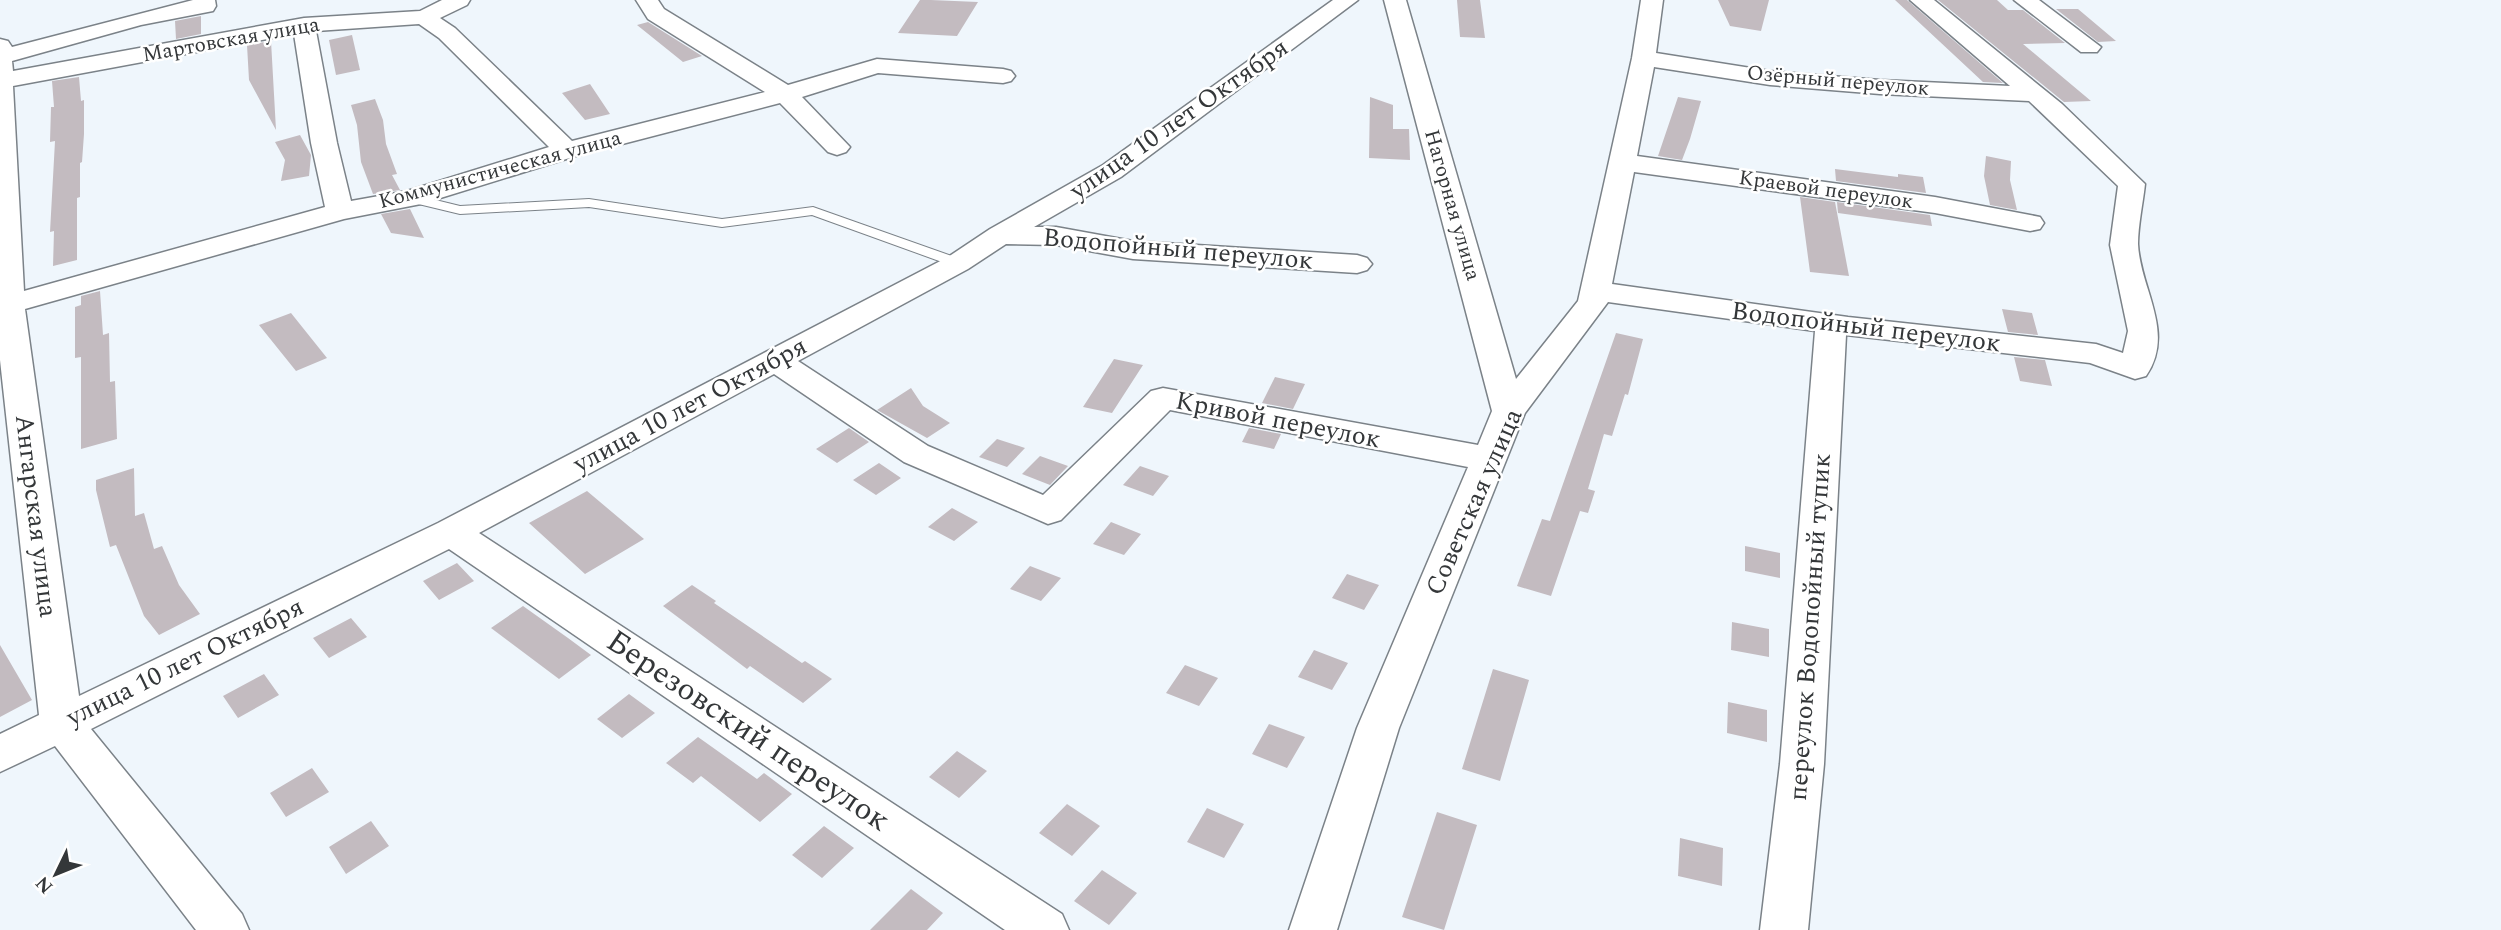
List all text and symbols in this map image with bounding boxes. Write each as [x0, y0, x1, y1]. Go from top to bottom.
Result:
street label: Мартовская улица [140, 9, 323, 71]
street label: улица 10 лет Октября [1060, 28, 1297, 210]
street label: Озёрный переулок [1745, 57, 1931, 105]
street label: Коммунистическая улица [375, 122, 626, 218]
street label: Нагорная улица [1415, 126, 1489, 285]
street label: Краевой переулок [1736, 162, 1916, 218]
street label: Водопойный переулок [1041, 217, 1315, 281]
street label: Водопойный переулок [1729, 291, 2003, 363]
street label: улица 10 лет Октября [565, 326, 814, 484]
street label: Кривой переулок [1172, 380, 1384, 460]
street label: Советская улица [1415, 402, 1533, 602]
street label: Ангарская улица [4, 412, 68, 620]
street label: переулок Водопойный тупик [1778, 452, 1842, 802]
street label: улица 10 лет Октября [59, 587, 311, 737]
street label: Березовский переулок [596, 617, 900, 845]
north arrow [21, 839, 91, 909]
text: N [29, 869, 61, 900]

